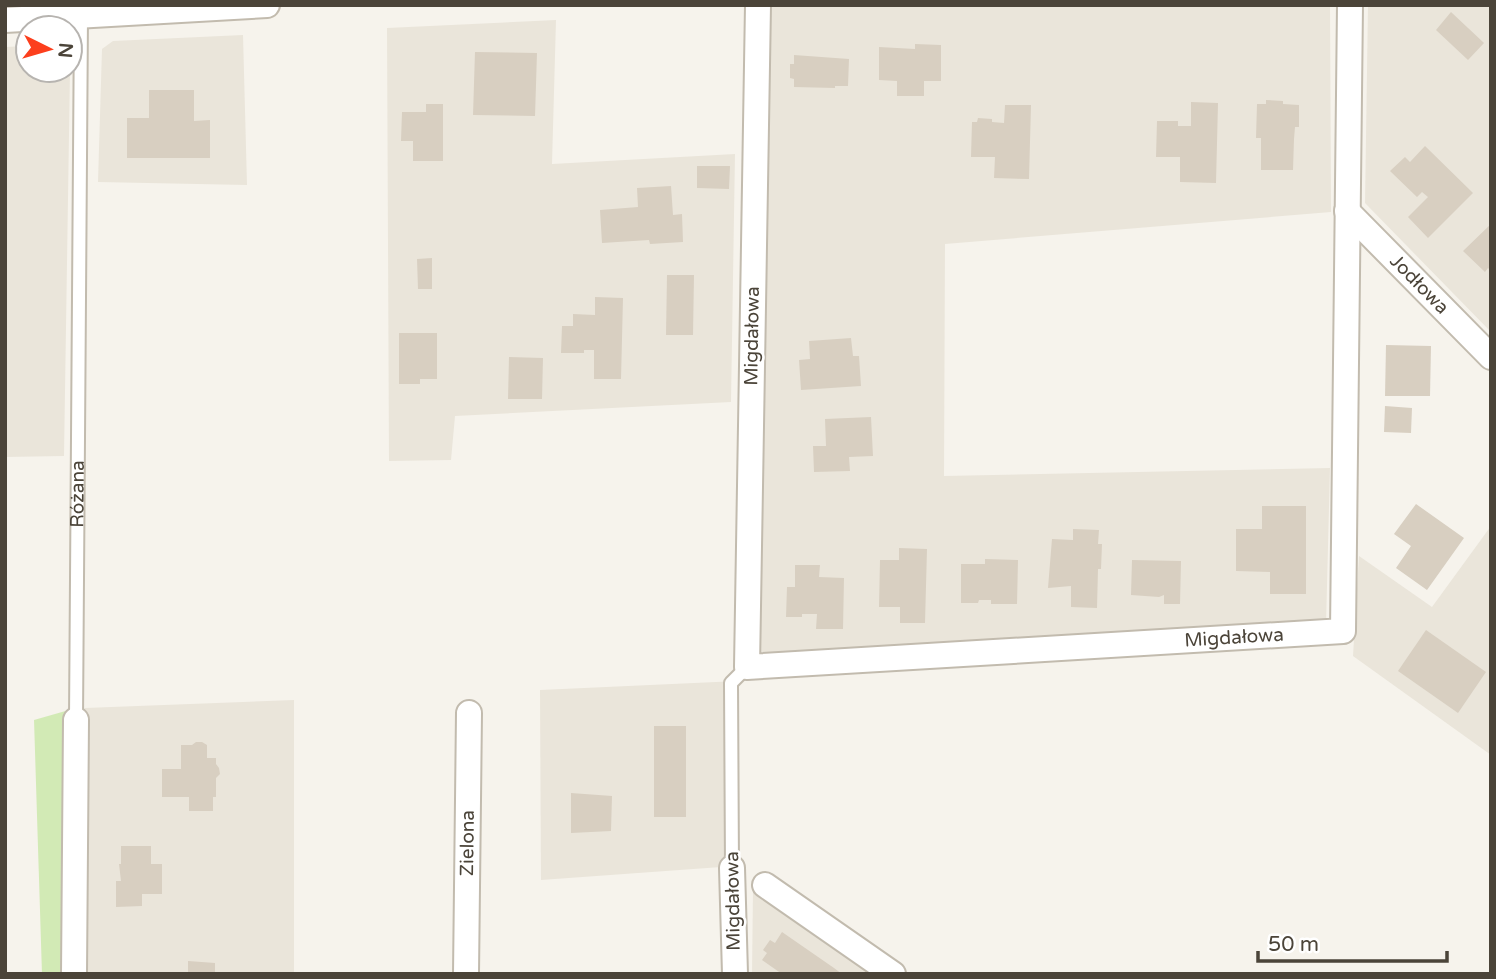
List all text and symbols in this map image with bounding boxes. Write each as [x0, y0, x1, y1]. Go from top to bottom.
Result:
north arrow [14, 14, 84, 84]
text: N [53, 42, 77, 59]
street label: Jodłowa [1385, 250, 1453, 319]
street label: Migdałowa [740, 286, 764, 386]
street label: Różana [66, 460, 89, 528]
street label: Migdałowa [1184, 624, 1284, 652]
street label: Zielona [456, 810, 479, 876]
street label: Migdałowa [721, 851, 745, 951]
scale bar [1258, 920, 1447, 964]
text: 50 m [1268, 932, 1319, 957]

